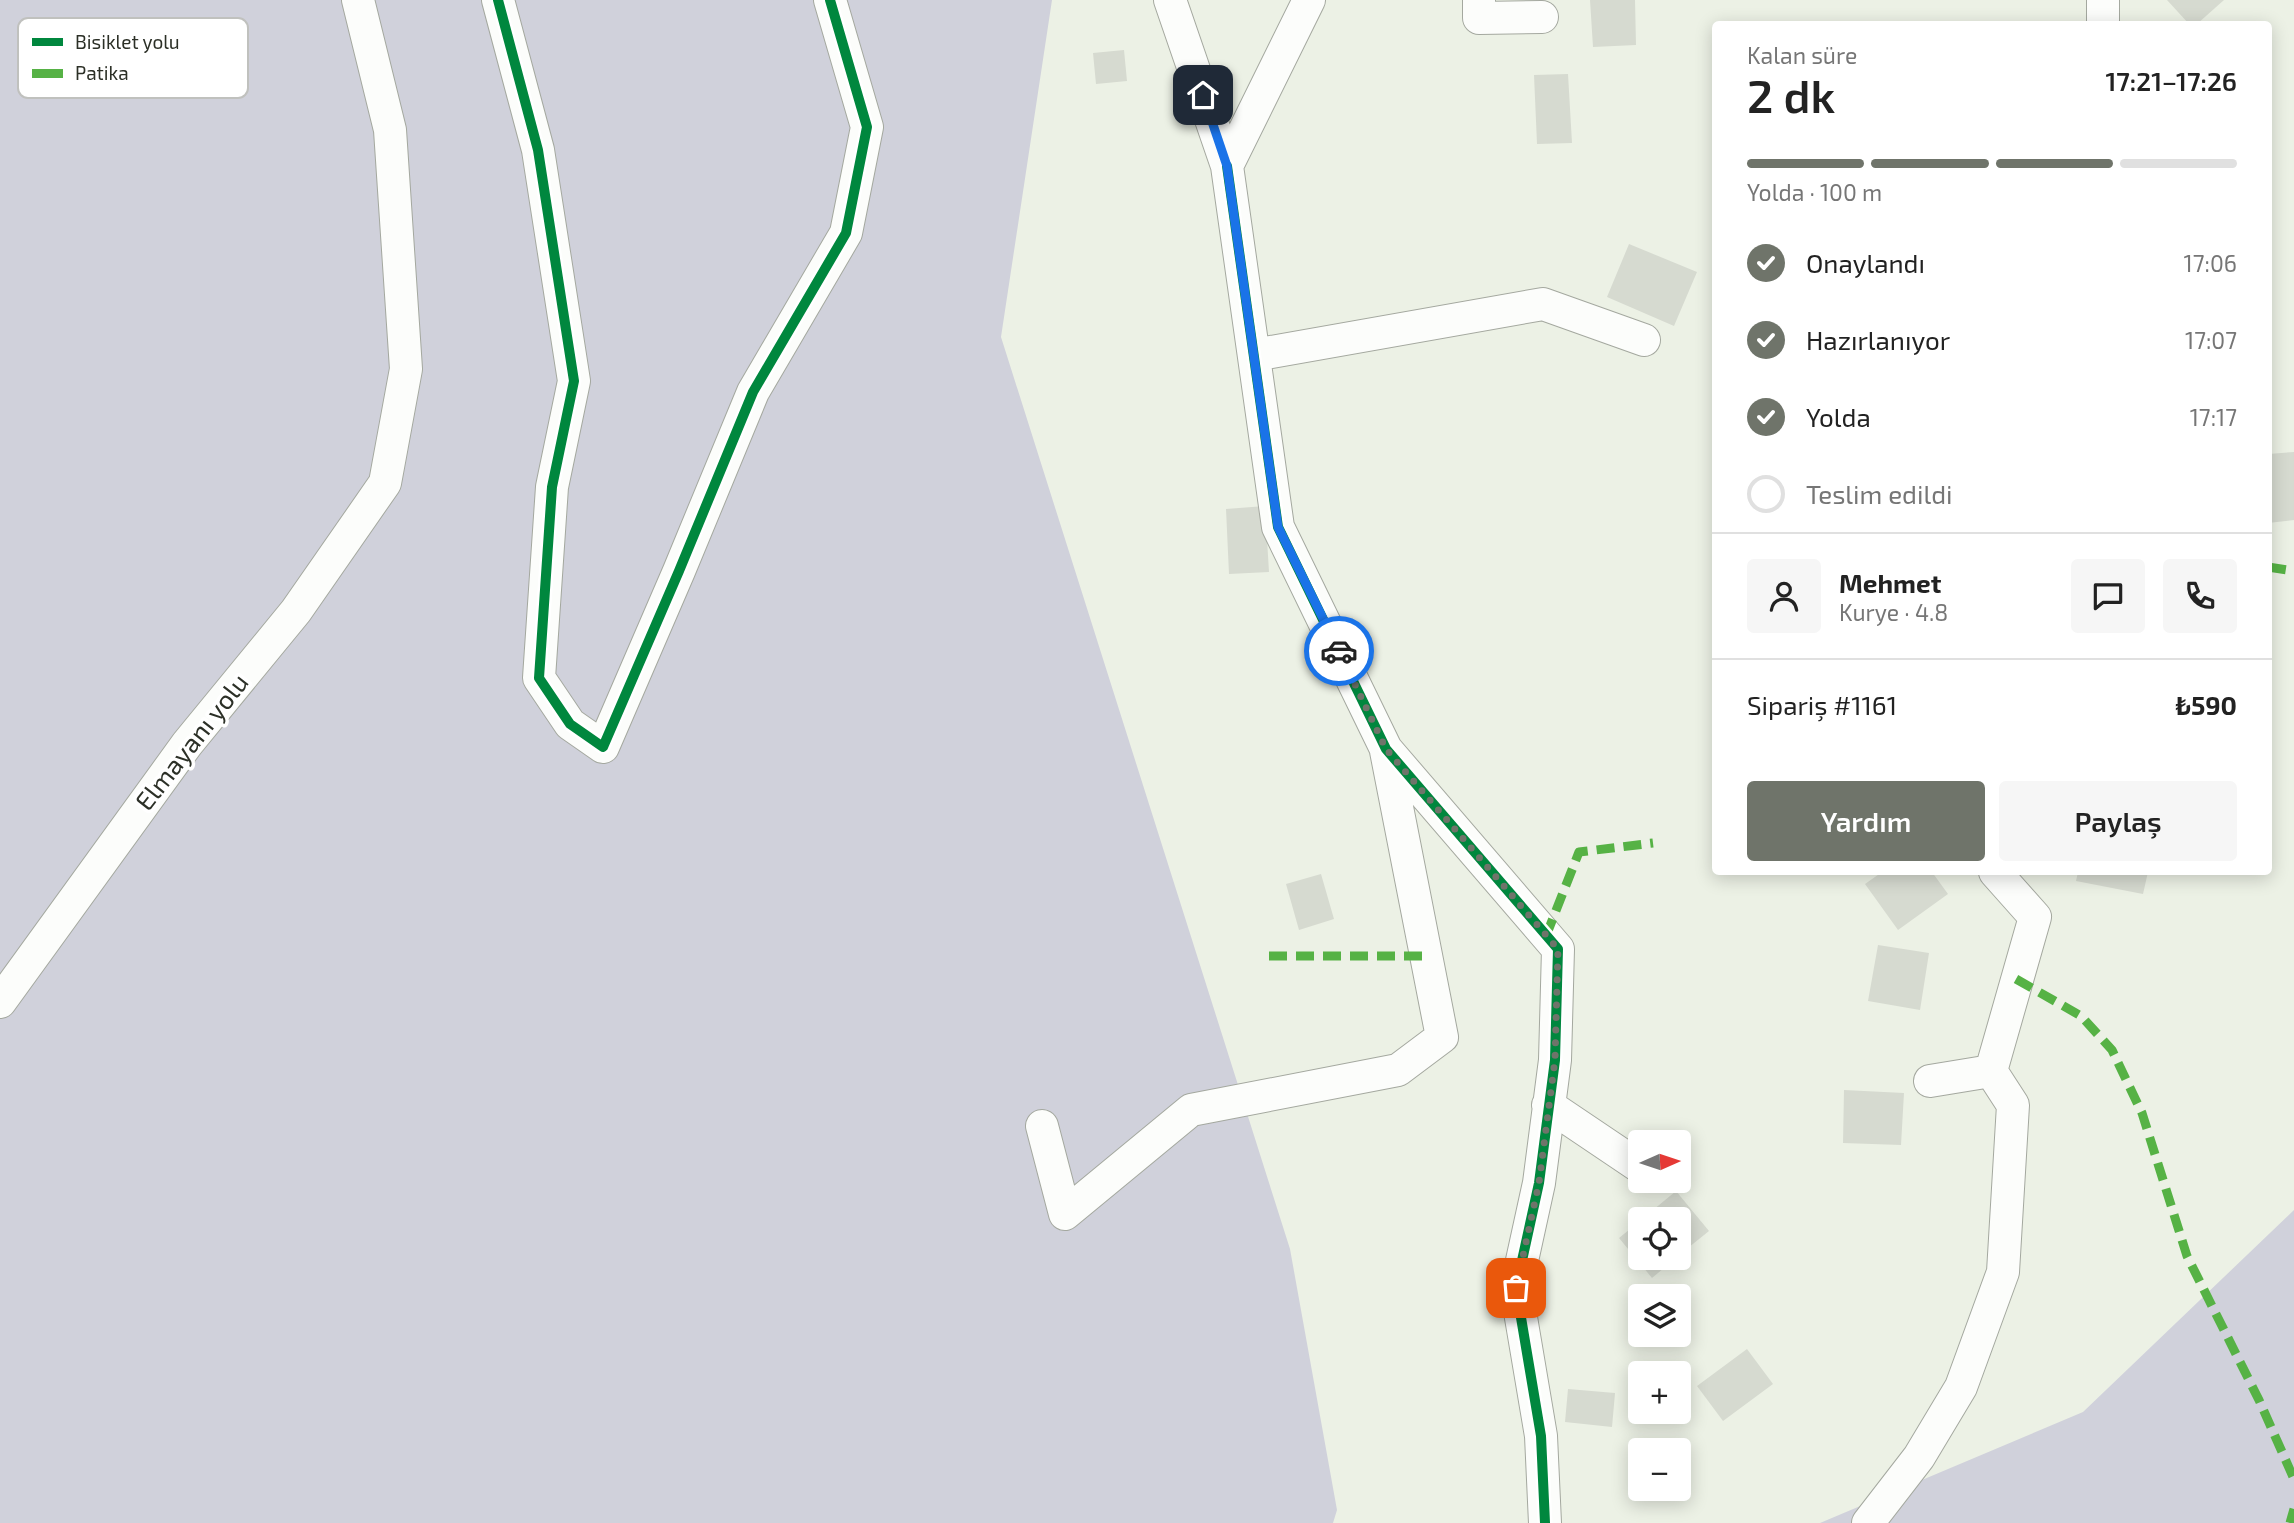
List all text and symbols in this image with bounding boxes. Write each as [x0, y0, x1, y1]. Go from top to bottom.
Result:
legend [18, 18, 248, 98]
text: Bisiklet yolu [75, 30, 180, 53]
text: Kalan süre [1747, 41, 1857, 69]
text: Patika [75, 61, 129, 84]
pin [1173, 65, 1233, 125]
text: 17:21–17:26 [2105, 65, 2237, 96]
text: 2 dk [1747, 67, 1835, 122]
icon: home [1184, 76, 1222, 114]
text: Yolda · 100 m [1747, 178, 1882, 206]
icon: check [1747, 244, 1785, 282]
text: Onaylandı [1806, 247, 1925, 278]
text: 17:06 [2184, 249, 2237, 277]
icon: check [1747, 321, 1785, 359]
text: Hazırlanıyor [1806, 324, 1950, 355]
text: 17:07 [2185, 326, 2237, 354]
icon: check [1747, 398, 1785, 436]
text: Yolda [1806, 401, 1871, 432]
text: 17:17 [2190, 403, 2237, 431]
text: Teslim edildi [1806, 478, 1953, 509]
button: person [1747, 559, 1821, 633]
button: chat [2071, 559, 2145, 633]
button: phone [2163, 559, 2237, 633]
text: Mehmet [1839, 567, 1941, 598]
text: Kurye · 4.8 [1839, 598, 1948, 626]
courier [1304, 616, 1374, 686]
icon: car [1320, 632, 1358, 670]
street label: Elmayanı yolu [128, 667, 254, 816]
text: Sipariş #1161 [1747, 689, 1897, 720]
text: ₺590 [2175, 689, 2237, 720]
button: Yardım [1747, 781, 1985, 861]
button: Paylaş [1999, 781, 2237, 861]
north arrow [1628, 1130, 1690, 1194]
map controls [1628, 1130, 1691, 1501]
button: locate [1628, 1207, 1691, 1270]
pin [1486, 1258, 1546, 1318]
icon: bag [1497, 1269, 1535, 1307]
button: layers [1628, 1284, 1691, 1347]
button: + [1628, 1361, 1691, 1424]
button: − [1628, 1438, 1691, 1501]

